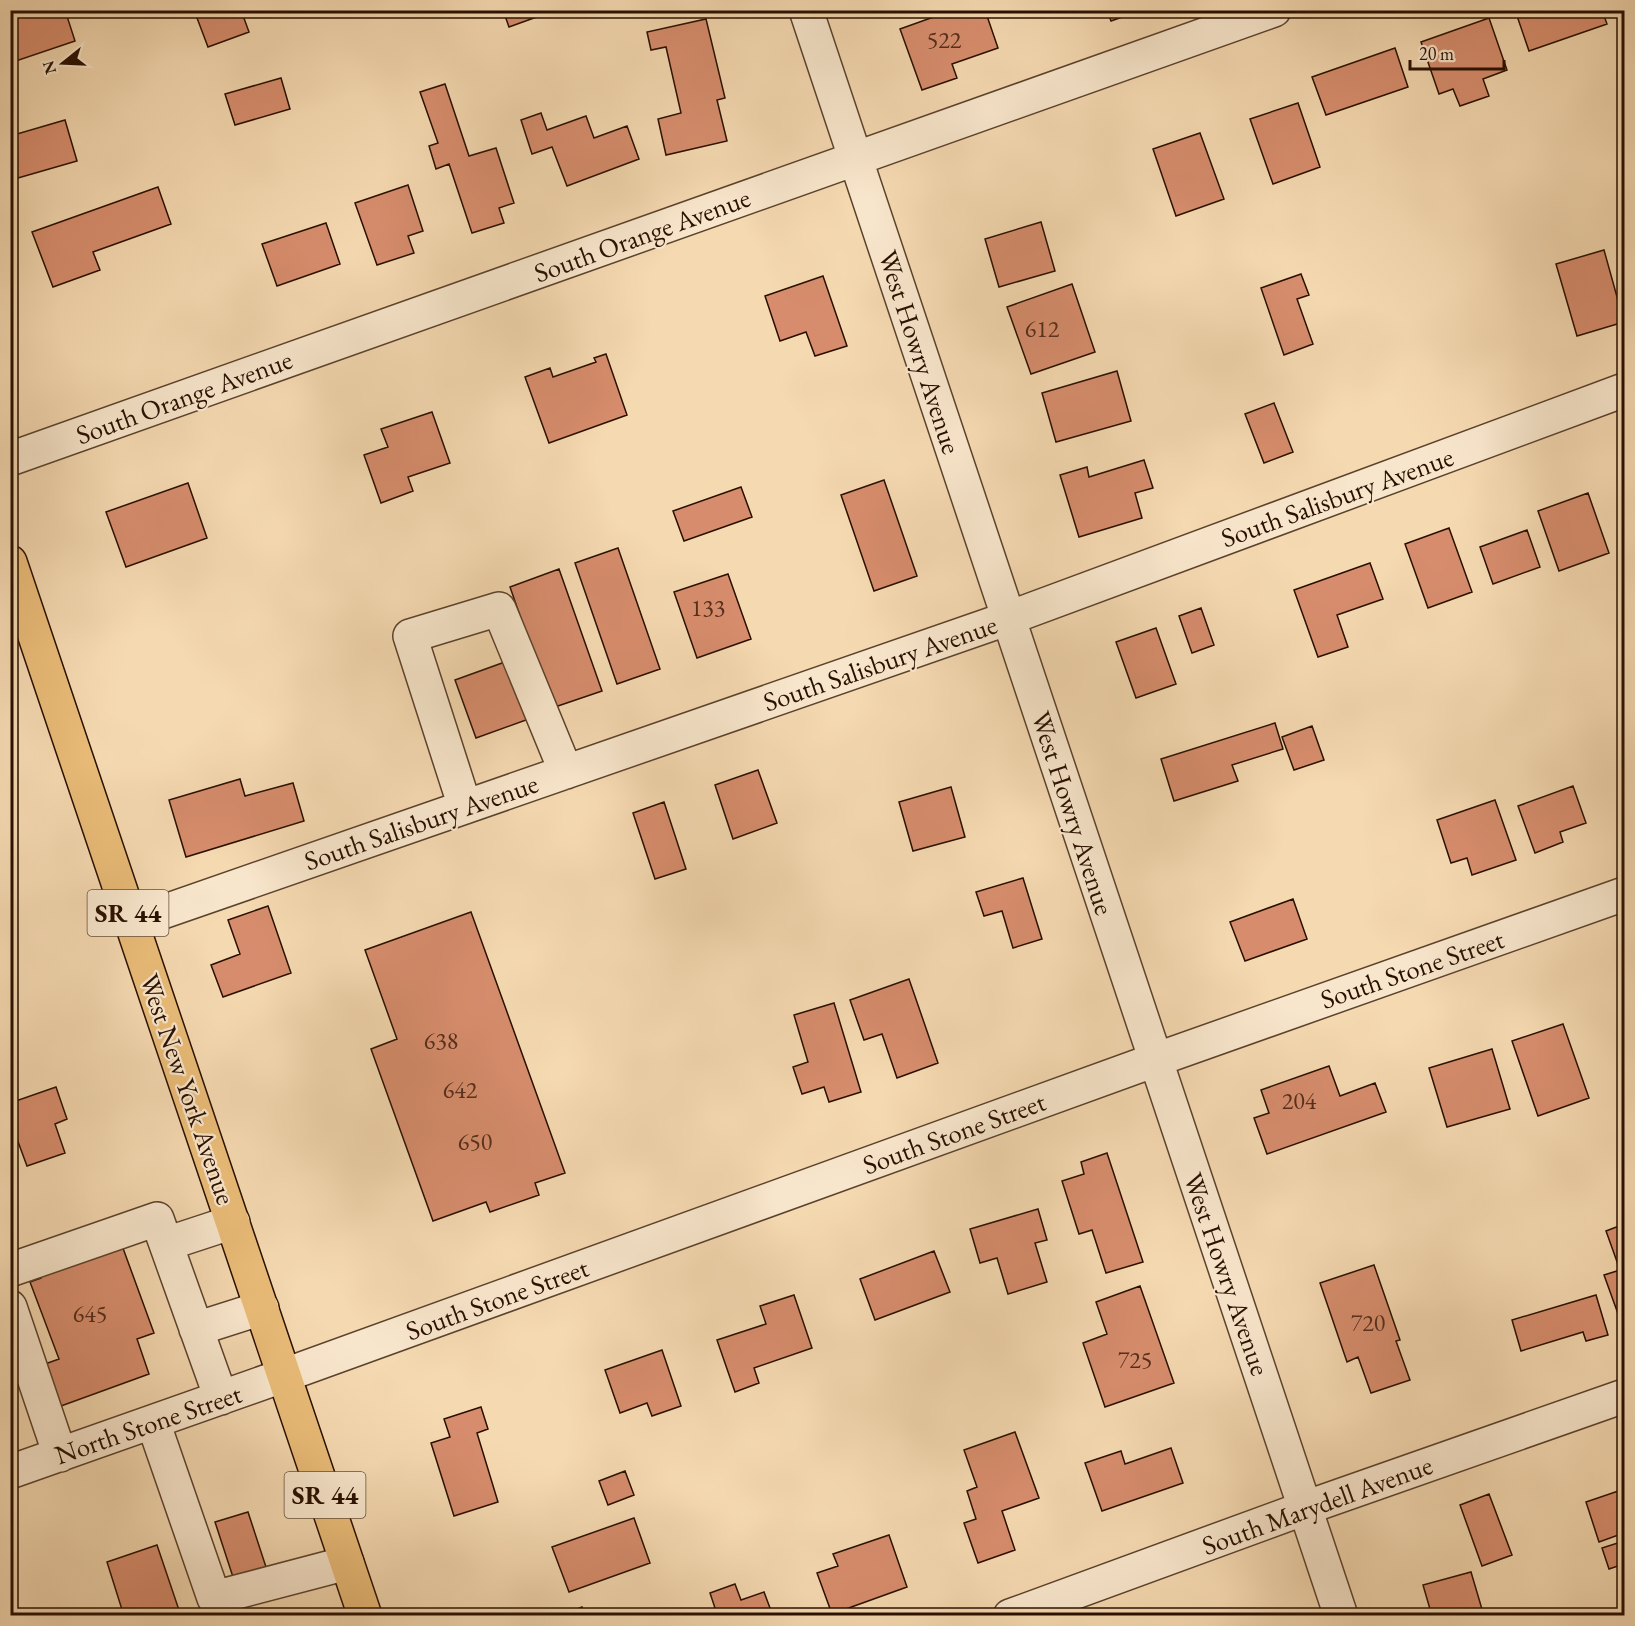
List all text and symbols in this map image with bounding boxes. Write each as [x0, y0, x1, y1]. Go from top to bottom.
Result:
house number: 522 [927, 24, 962, 55]
north arrow [33, 33, 93, 93]
scale bar [1410, 33, 1504, 71]
text: 20 m [1419, 42, 1454, 65]
text: N [37, 58, 61, 77]
street label: South Orange Avenue [529, 180, 755, 290]
street label: West Howry Avenue [871, 246, 969, 458]
house number: 612 [1025, 313, 1060, 344]
street label: South Orange Avenue [71, 342, 297, 452]
street label: South Salisbury Avenue [1216, 439, 1458, 555]
house number: 133 [691, 592, 725, 623]
street label: South Salisbury Avenue [758, 607, 1002, 719]
street label: West Howry Avenue [1024, 707, 1122, 919]
street label: South Salisbury Avenue [299, 766, 543, 878]
road number: SR 44 [88, 890, 168, 936]
street label: South Stone Street [1316, 921, 1509, 1017]
street label: West New York Avenue [132, 969, 244, 1209]
house number: 638 [424, 1025, 458, 1056]
house number: 642 [443, 1074, 478, 1105]
street label: South Stone Street [858, 1084, 1051, 1182]
house number: 204 [1282, 1085, 1317, 1116]
house number: 650 [458, 1126, 492, 1157]
street label: West Howry Avenue [1176, 1168, 1278, 1380]
street label: South Stone Street [401, 1250, 594, 1348]
house number: 645 [73, 1298, 107, 1329]
house number: 720 [1351, 1307, 1385, 1338]
house number: 725 [1118, 1344, 1152, 1375]
street label: North Stone Street [50, 1375, 247, 1472]
street label: South Marydell Avenue [1197, 1447, 1437, 1563]
road number: SR 44 [284, 1472, 366, 1518]

